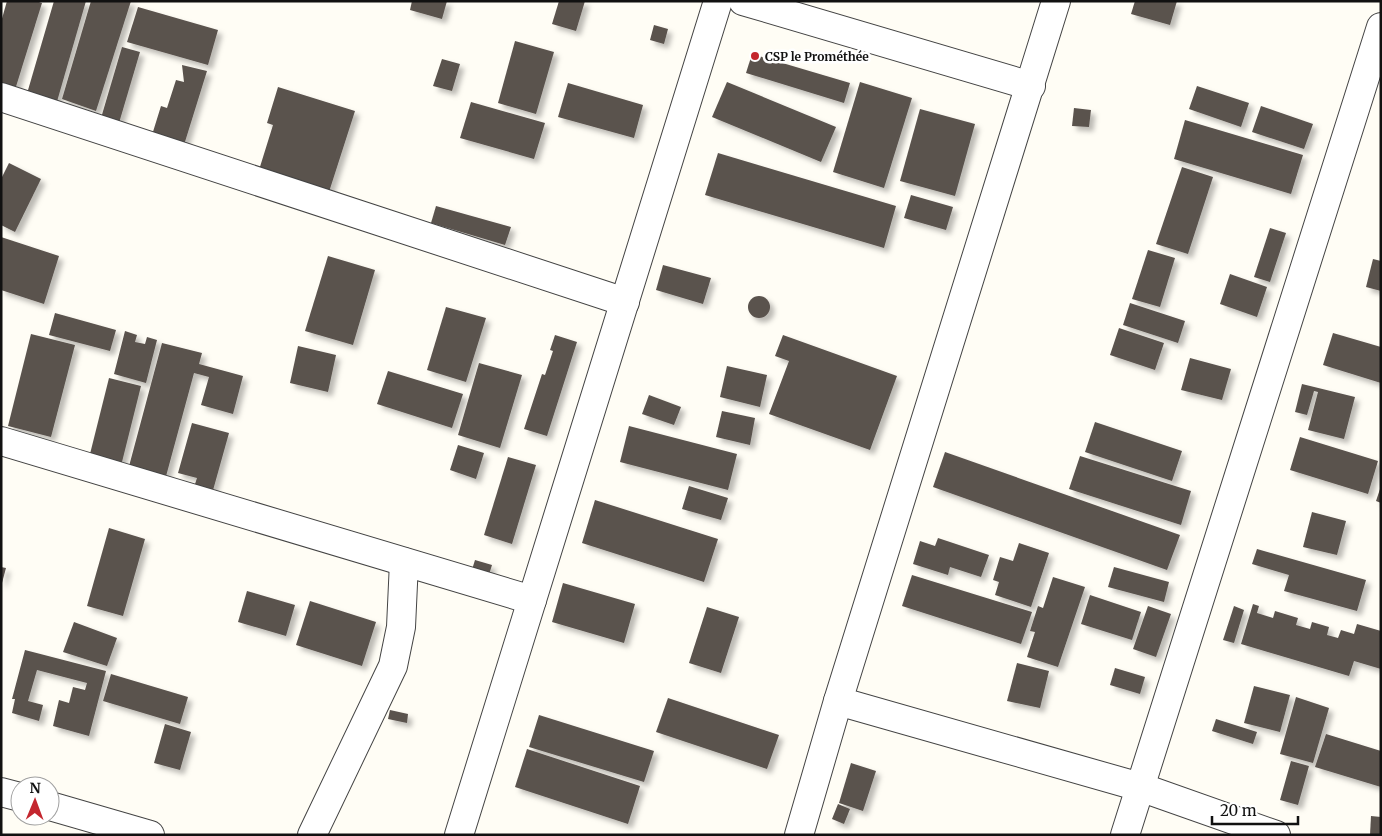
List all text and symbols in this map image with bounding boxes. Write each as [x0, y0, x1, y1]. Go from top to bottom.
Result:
place label: CSP le Prométhée [765, 49, 869, 64]
marker: CSP le Prométhée [749, 50, 761, 62]
north arrow [10, 776, 60, 826]
text: N [30, 779, 41, 797]
scale bar [1212, 794, 1298, 826]
text: 20 m [1220, 801, 1257, 820]

